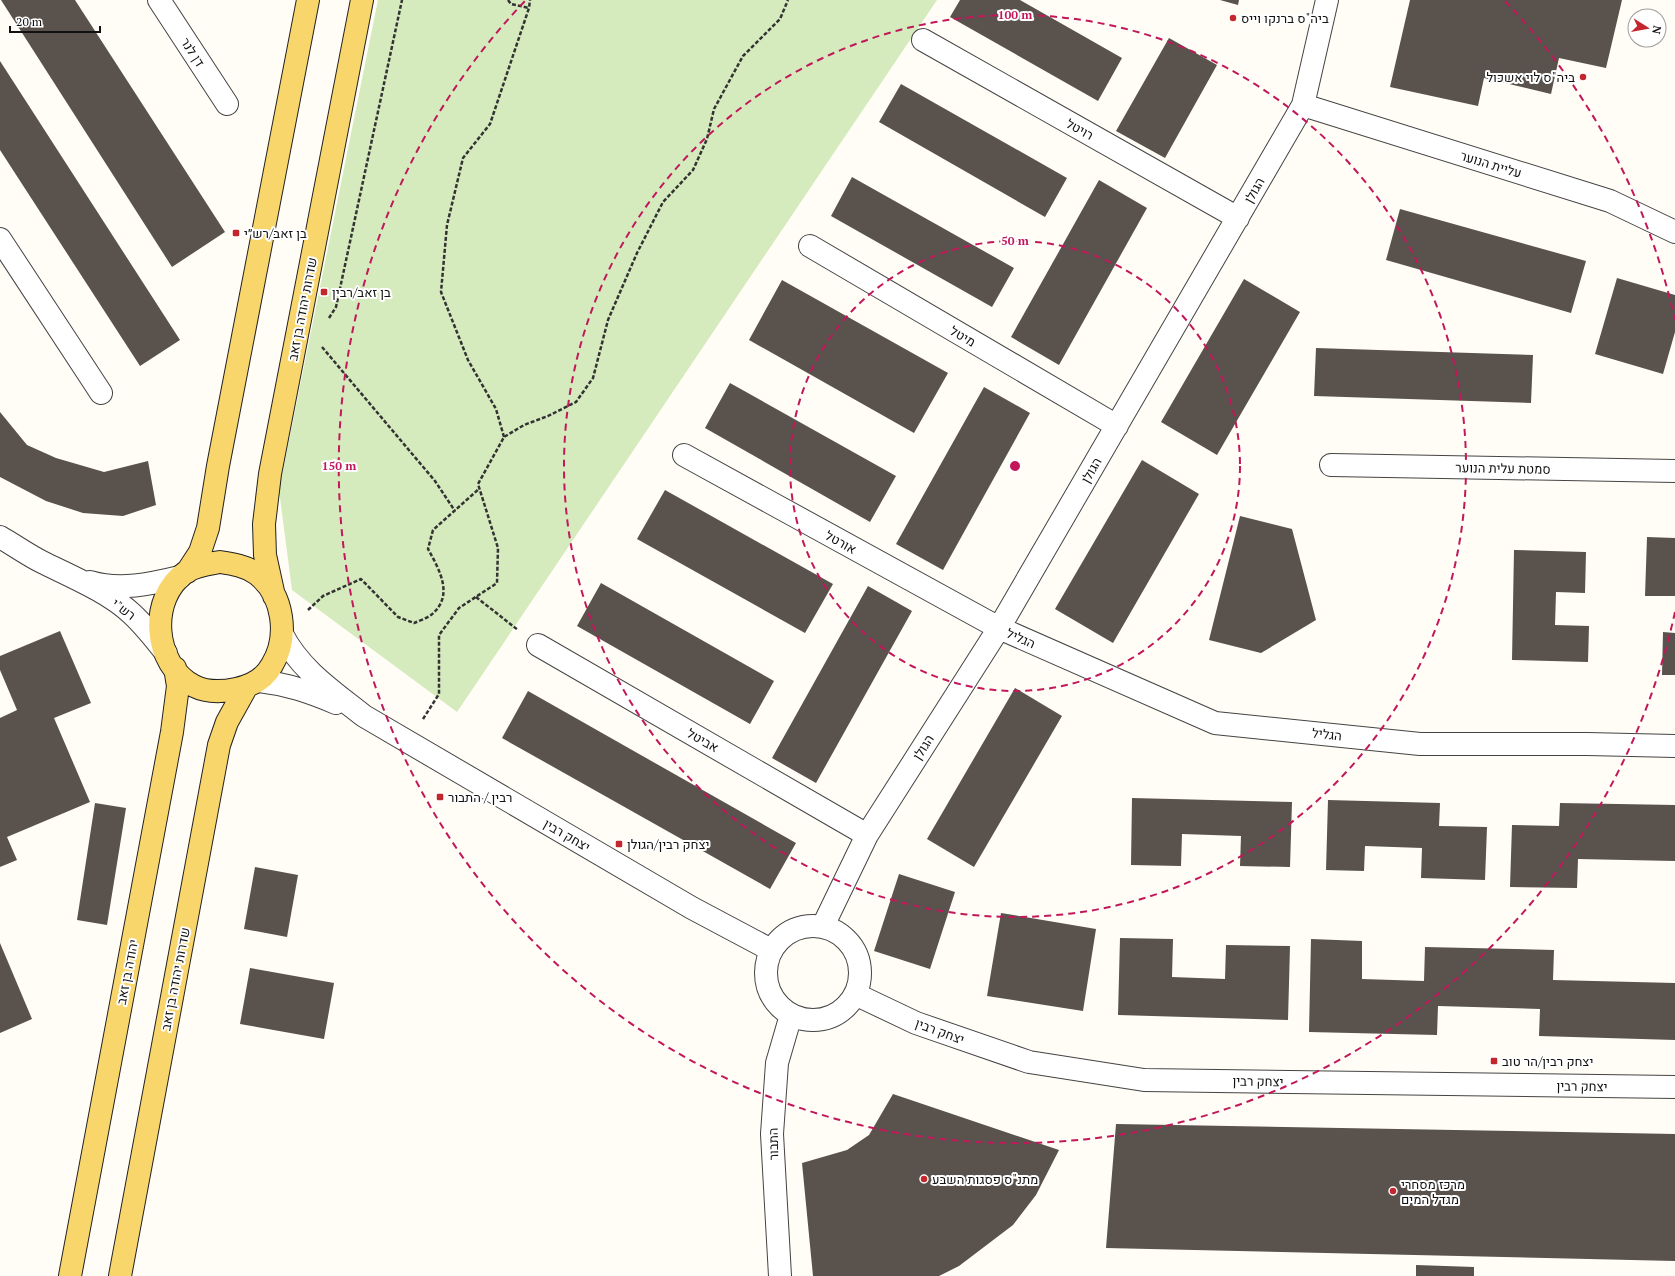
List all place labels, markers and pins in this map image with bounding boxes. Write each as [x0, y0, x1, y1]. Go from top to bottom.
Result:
place label: ביה"ס ברנקו וייס [1241, 9, 1329, 27]
marker: ביה"ס ברנקו וייס [1228, 13, 1238, 23]
place label: ביה"ס לוי אשכול [1486, 68, 1575, 86]
marker: ביה"ס לוי אשכול [1578, 72, 1588, 82]
place label: בן זאב/רש״י [244, 224, 307, 242]
marker: בן זאב/רש״י [231, 228, 241, 238]
place label: בן זאב/רבין [332, 283, 391, 301]
marker: בן זאב/רבין [319, 287, 329, 297]
centre of rings [1008, 459, 1022, 473]
place label: רבין / התבור [448, 788, 513, 806]
marker: רבין / התבור [435, 792, 445, 802]
place label: יצחק רבין/הגולן [627, 835, 709, 853]
marker: יצחק רבין/הגולן [614, 839, 624, 849]
place label: יצחק רבין/הר טוב [1502, 1052, 1593, 1070]
marker: יצחק רבין/הר טוב [1489, 1056, 1499, 1066]
place label: מתנ"ס פסגות השבע [932, 1170, 1038, 1188]
marker: מתנ"ס פסגות השבע [919, 1174, 929, 1184]
place label: מרכז מסחרי מגדל המים [1401, 1175, 1465, 1208]
marker: מרכז מסחרי מגדל המים [1388, 1186, 1398, 1196]

